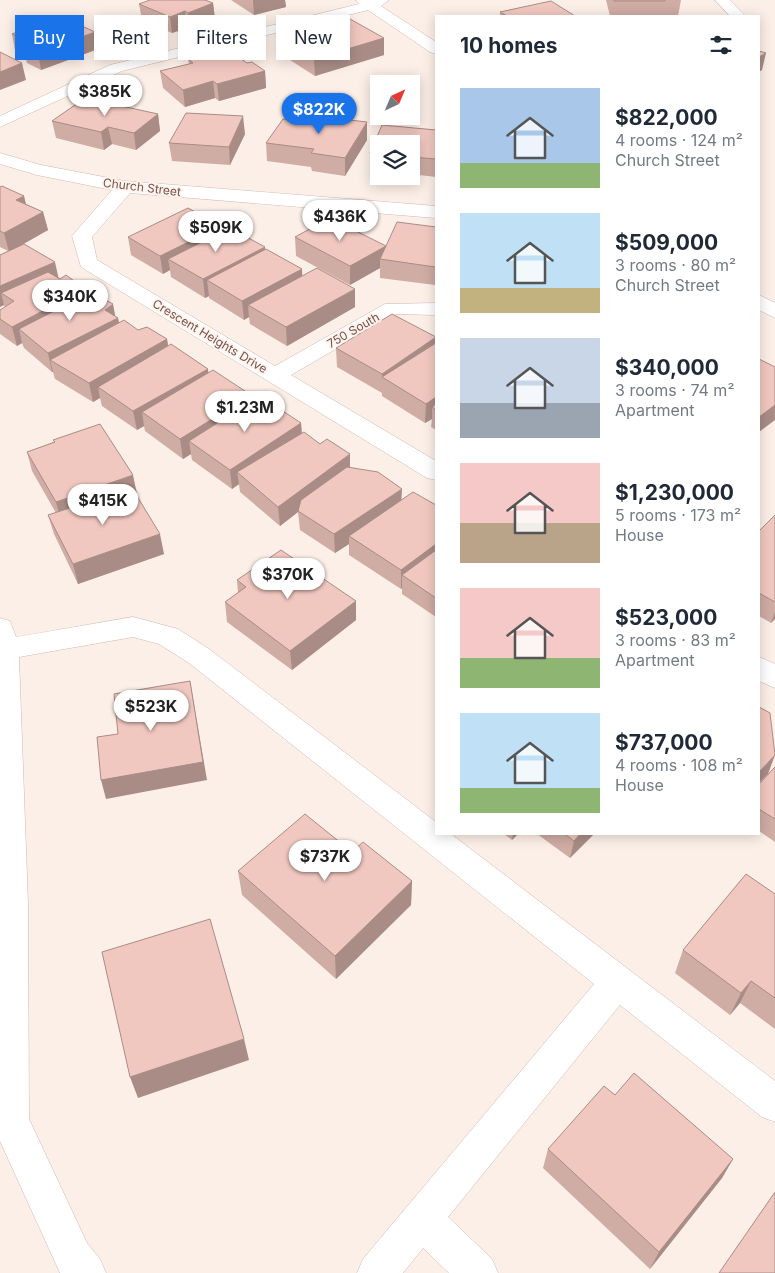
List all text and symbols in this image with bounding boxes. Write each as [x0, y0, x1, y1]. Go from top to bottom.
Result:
chip: Buy [15, 15, 84, 60]
chip: Rent [94, 15, 168, 60]
chip: Filters [178, 15, 266, 60]
chip: New [276, 15, 350, 60]
icon: filters [707, 31, 735, 59]
text: 10 homes [460, 33, 558, 58]
pin: $385K [70, 74, 140, 117]
north arrow [370, 75, 420, 125]
map controls [370, 75, 420, 185]
text: $385K [79, 81, 131, 101]
pin: $822K [284, 92, 354, 135]
text: $822K [293, 99, 345, 119]
text: $822,000 [615, 105, 718, 130]
icon: home [500, 108, 560, 168]
text: 4 rooms · 124 m² [615, 130, 743, 150]
button: layers [370, 135, 420, 185]
text: Church Street [615, 150, 720, 170]
street label: Church Street [102, 175, 182, 199]
pin: $436K [305, 200, 375, 242]
text: $436K [313, 206, 367, 226]
pin: $509K [181, 210, 251, 253]
text: $509K [189, 217, 243, 237]
text: $509,000 [615, 230, 718, 255]
icon: home [500, 233, 560, 293]
text: 3 rooms · 80 m² [615, 255, 736, 275]
text: Church Street [615, 275, 720, 295]
pin: $340K [35, 280, 105, 322]
text: $340K [43, 286, 97, 306]
street label: Crescent Heights Drive [150, 296, 270, 376]
street label: 750 South [324, 309, 382, 351]
text: $340,000 [615, 355, 719, 380]
icon: home [500, 358, 560, 418]
text: 3 rooms · 74 m² [615, 380, 734, 400]
pin: $1.23M [204, 390, 286, 433]
text: $1.23M [216, 397, 274, 417]
text: Apartment [615, 400, 695, 420]
text: $1,230,000 [615, 480, 734, 505]
icon: home [500, 483, 560, 543]
pin: $415K [68, 484, 138, 526]
text: $415K [78, 490, 128, 510]
text: 5 rooms · 173 m² [615, 505, 741, 525]
text: House [615, 525, 664, 545]
pin: $370K [253, 558, 323, 600]
text: $370K [262, 564, 314, 584]
text: $523,000 [615, 605, 717, 630]
icon: home [500, 608, 560, 668]
text: 3 rooms · 83 m² [615, 630, 736, 650]
text: Apartment [615, 650, 695, 670]
pin: $523K [116, 690, 186, 732]
text: $523K [125, 696, 177, 716]
text: $737,000 [615, 730, 713, 755]
icon: home [500, 733, 560, 793]
text: 4 rooms · 108 m² [615, 755, 743, 775]
text: House [615, 775, 664, 795]
pin: $737K [290, 840, 360, 882]
text: $737K [300, 846, 350, 866]

